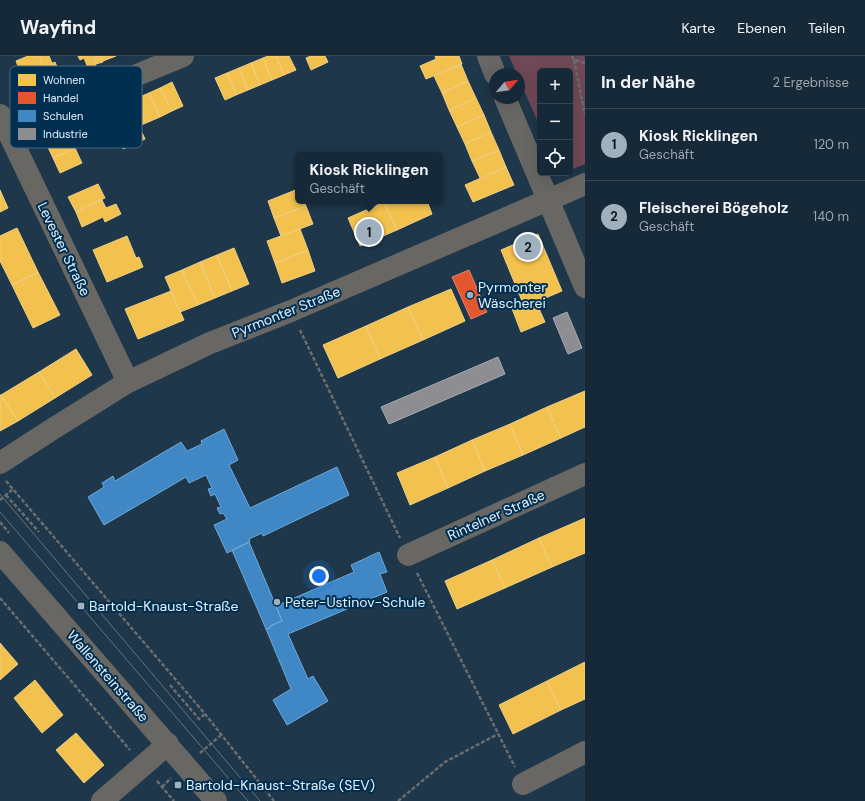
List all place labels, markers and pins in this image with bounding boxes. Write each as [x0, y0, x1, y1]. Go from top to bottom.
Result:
pin: 1 [356, 217, 382, 247]
pin: 2 [515, 232, 541, 262]
place label: Pyrmonter Wäscherei [478, 278, 546, 312]
marker: Pyrmonter Wäscherei [465, 290, 475, 300]
place label: Peter-Ustinov-Schule [285, 593, 425, 611]
place label: Bartold-Knaust-Straße [89, 597, 238, 615]
marker: Peter-Ustinov-Schule [272, 597, 282, 607]
marker: Bartold-Knaust-Straße [76, 601, 86, 611]
place label: Bartold-Knaust-Straße (SEV) [186, 776, 375, 794]
marker: Bartold-Knaust-Straße (SEV) [173, 780, 183, 790]

